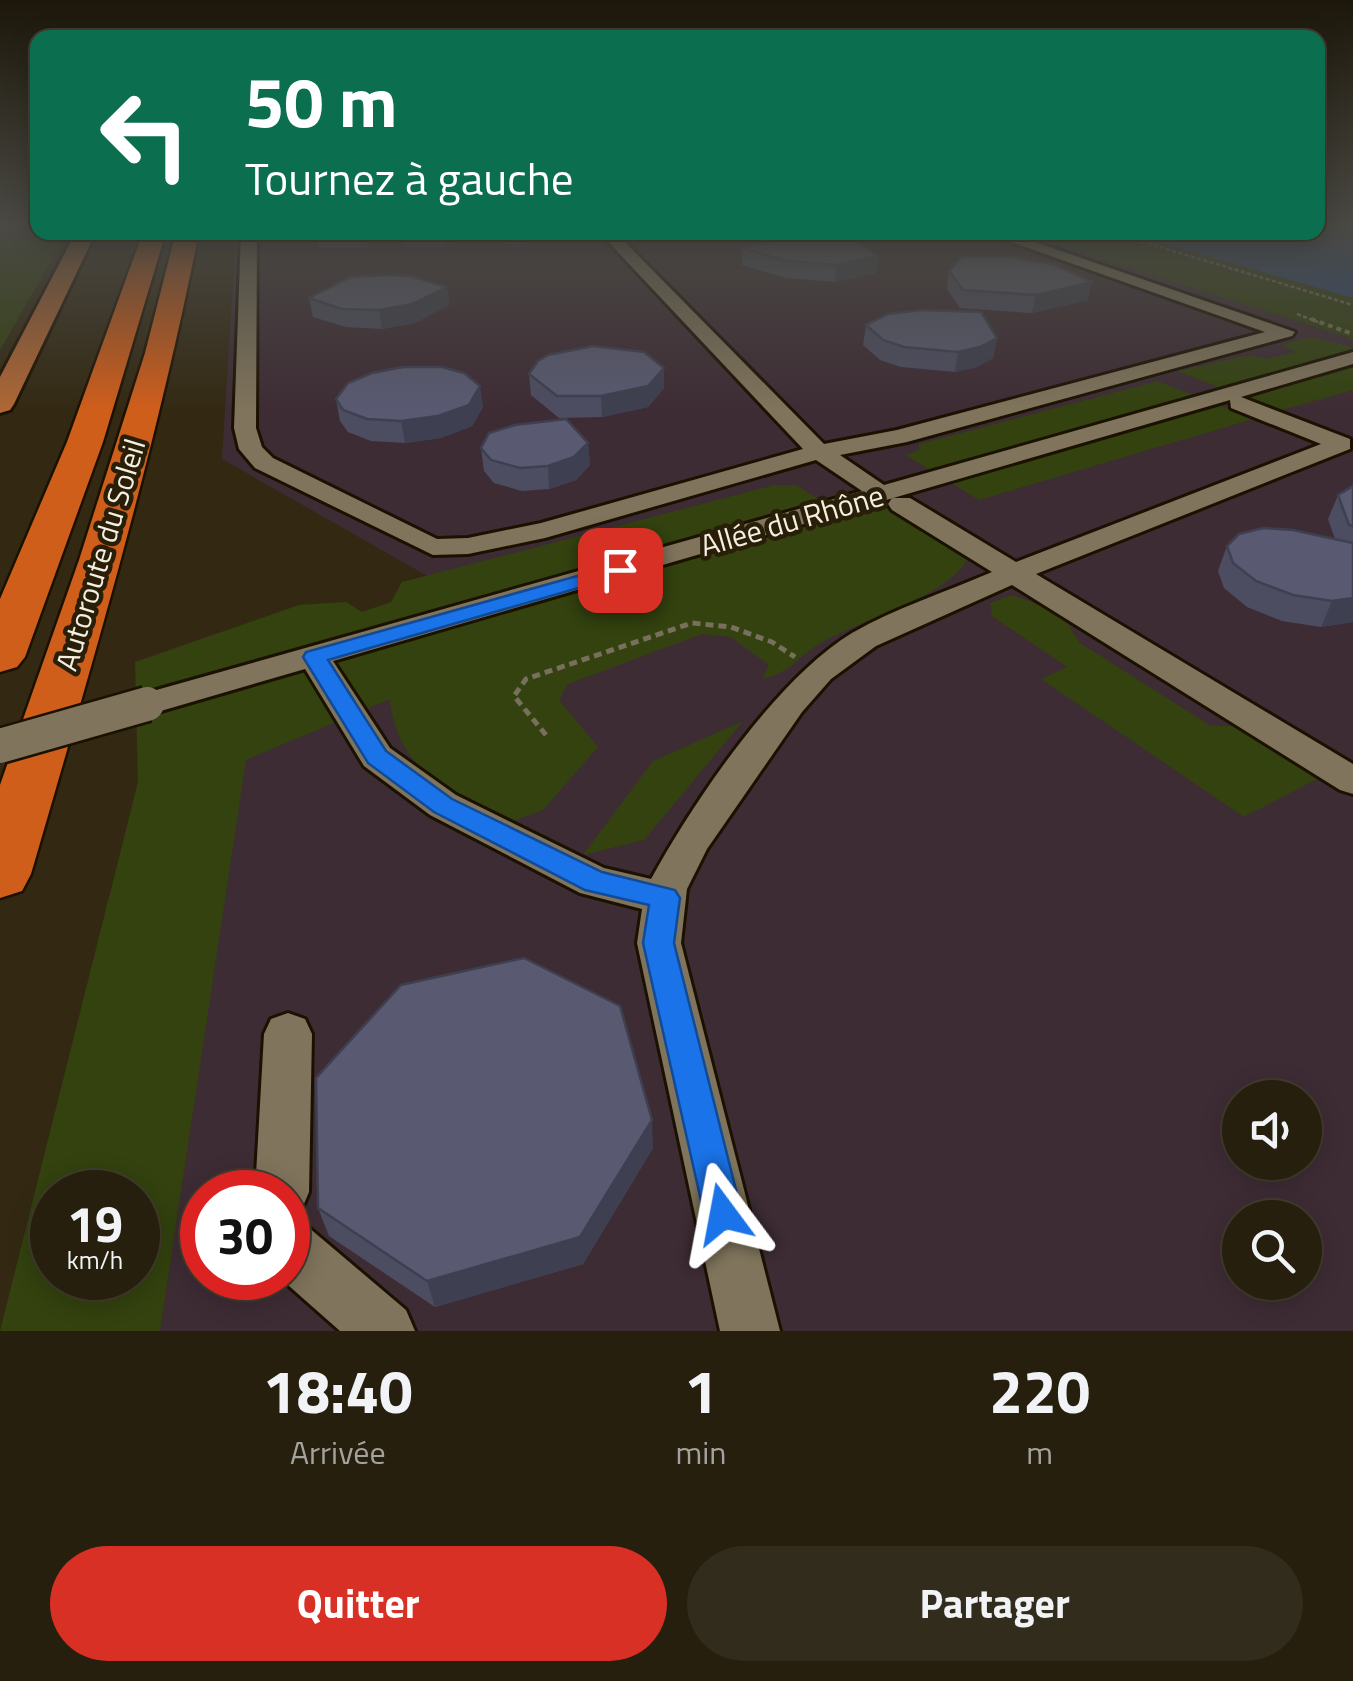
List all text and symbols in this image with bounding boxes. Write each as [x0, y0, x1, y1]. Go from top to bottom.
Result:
text: 50 m [245, 48, 398, 154]
icon: left [80, 70, 210, 200]
text: Tournez à gauche [245, 144, 574, 212]
street label: Autoroute du Soleil [43, 433, 157, 676]
street label: Allée du Rhône [695, 472, 889, 568]
pin [578, 528, 663, 613]
icon: arrive [593, 543, 648, 598]
map controls [1222, 1080, 1322, 1300]
button: sound [1222, 1080, 1322, 1180]
position arrow [671, 1162, 775, 1266]
speed limit sign: 30 [180, 1170, 310, 1300]
text: 19 [67, 1185, 123, 1261]
button: search [1222, 1200, 1322, 1300]
text: km/h [67, 1241, 123, 1279]
text: 18:40 [263, 1345, 413, 1436]
text: 1 [684, 1345, 718, 1436]
text: 220 [989, 1345, 1090, 1436]
text: Arrivée [290, 1428, 386, 1476]
text: min [675, 1428, 726, 1476]
text: m [1026, 1428, 1053, 1476]
button: Quitter [50, 1546, 667, 1661]
button: Partager [687, 1546, 1303, 1661]

